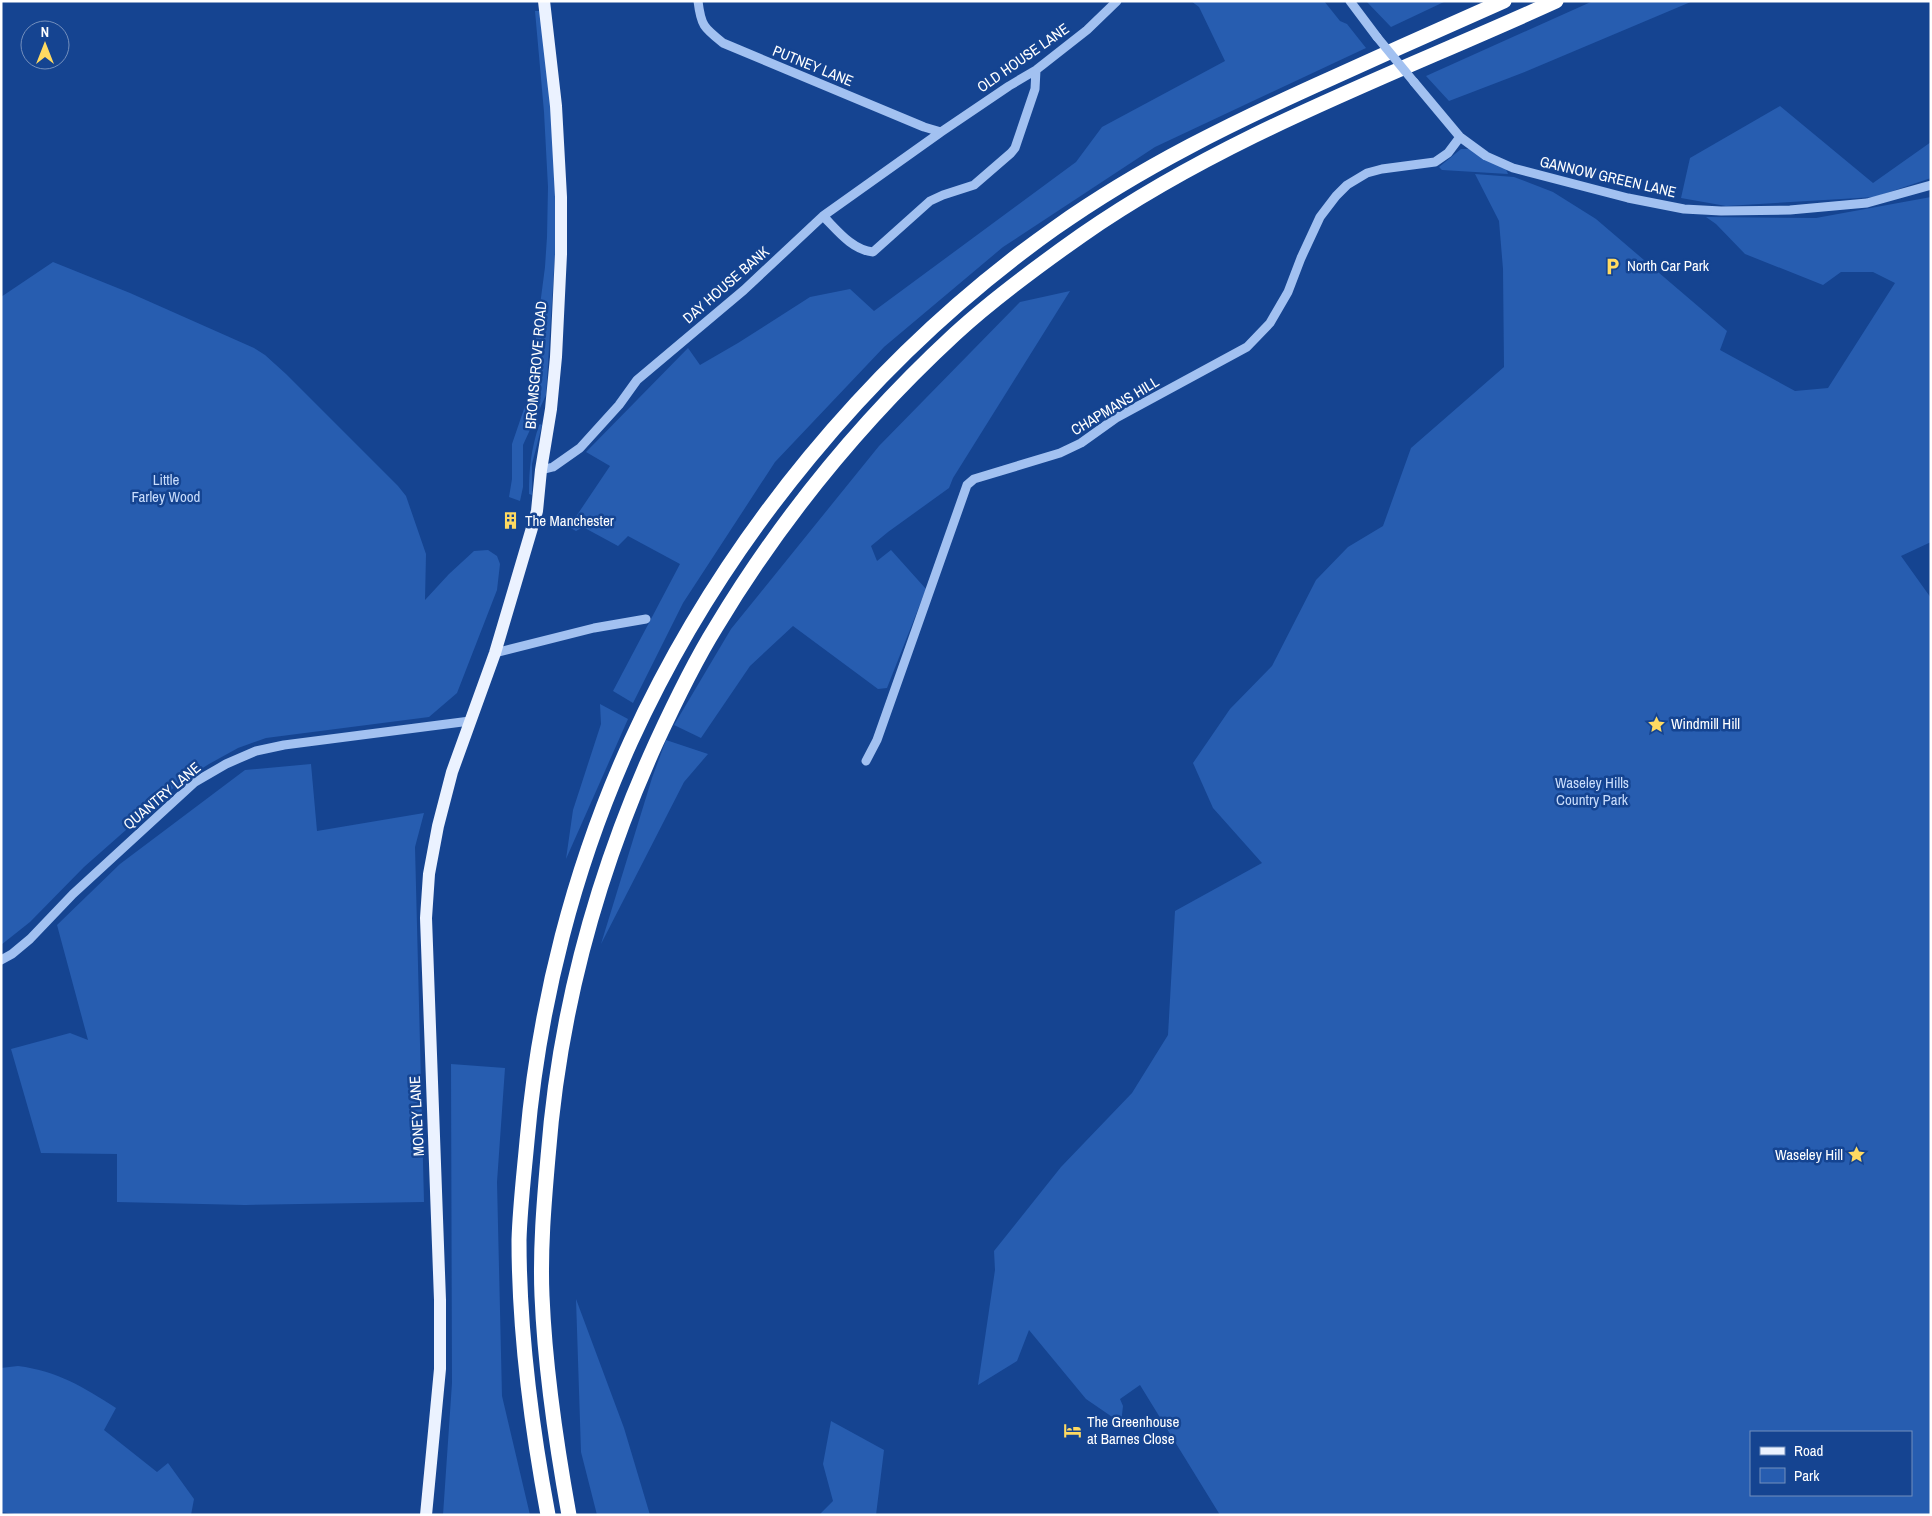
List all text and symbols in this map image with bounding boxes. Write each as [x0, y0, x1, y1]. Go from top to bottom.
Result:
street label: OLD HOUSE LANE [972, 18, 1073, 97]
north arrow [20, 20, 70, 70]
text: N [41, 23, 49, 41]
street label: PUTNEY LANE [770, 40, 857, 91]
street label: GANNOW GREEN LANE [1538, 151, 1678, 202]
street label: DAY HOUSE BANK [678, 241, 774, 328]
place label: North Car Park [1627, 255, 1710, 276]
parking icon: North Car Park [1603, 256, 1623, 276]
street label: BROMSGROVE ROAD [519, 300, 552, 430]
street label: CHAPMANS HILL [1067, 371, 1163, 440]
park label: Little Farley Wood [132, 469, 200, 507]
place label: The Manchester [525, 510, 614, 531]
building icon: The Manchester [501, 511, 521, 531]
place label: Windmill Hill [1671, 713, 1740, 734]
place icon: Windmill Hill [1647, 714, 1667, 734]
street label: QUANTRY LANE [118, 757, 205, 834]
park label: Waseley Hills Country Park [1555, 772, 1629, 810]
street label: MONEY LANE [404, 1075, 429, 1157]
place label: Waseley Hill [1775, 1144, 1843, 1165]
place icon: Waseley Hill [1847, 1145, 1867, 1165]
place label: The Greenhouse at Barnes Close [1087, 1411, 1179, 1449]
hotel icon: The Greenhouse at Barnes Close [1063, 1421, 1083, 1441]
legend [1750, 1431, 1912, 1496]
text: Road [1794, 1440, 1823, 1461]
text: Park [1794, 1465, 1820, 1486]

